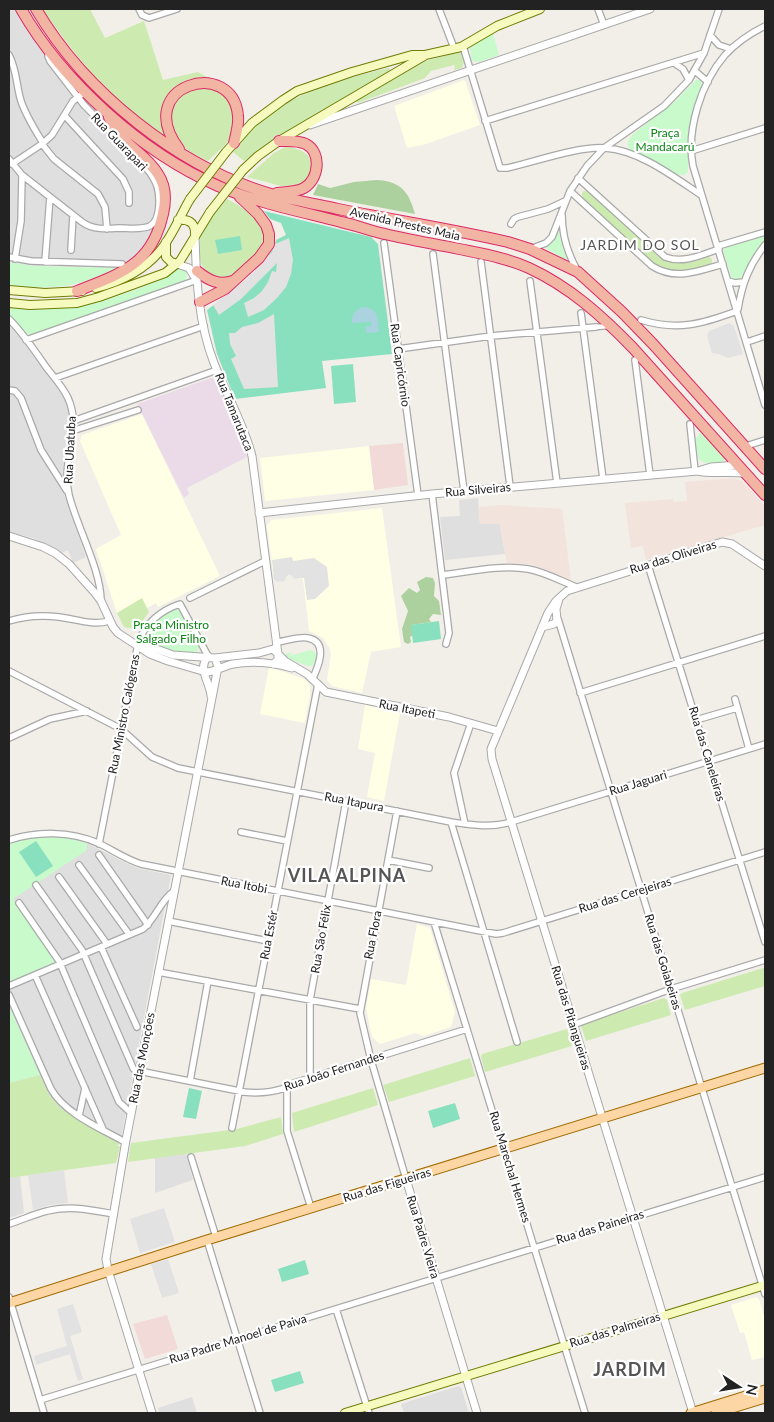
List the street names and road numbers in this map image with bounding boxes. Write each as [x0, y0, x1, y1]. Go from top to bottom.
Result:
street label: Rua Guarapari [88, 110, 151, 174]
street label: Avenida Prestes Maia [349, 204, 462, 244]
street label: Rua Capricórnio [387, 322, 414, 408]
street label: Rua Tamarutaca [212, 370, 257, 453]
street label: Rua Ubatuba [60, 416, 79, 484]
street label: Rua Silveiras [445, 479, 511, 500]
street label: Rua das Oliveiras [628, 536, 718, 577]
street label: Rua Ministro Calógeras [105, 653, 142, 775]
street label: Rua Itapeti [378, 696, 436, 721]
street label: Rua das Caneleiras [686, 705, 729, 803]
street label: Rua Jaguari [607, 767, 669, 798]
street label: Rua Itapura [323, 788, 385, 815]
street label: Rua Itobi [220, 873, 269, 896]
street label: Rua das Cerejeiras [577, 873, 673, 916]
street label: Rua São Félix [307, 903, 334, 974]
street label: Rua Estér [256, 908, 281, 961]
street label: Rua Flora [360, 909, 385, 961]
street label: Rua das Goiabeiras [642, 912, 685, 1012]
street label: Rua das Pitangueiras [548, 964, 595, 1072]
street label: Rua das Monções [125, 1011, 158, 1105]
street label: Rua João Fernandes [282, 1047, 386, 1094]
street label: Rua Marechal Hermes [486, 1109, 535, 1224]
street label: Rua das Figueiras [341, 1164, 433, 1205]
street label: Rua Padre Vieira [404, 1193, 443, 1280]
street label: Rua das Paineiras [554, 1206, 646, 1247]
street label: Rua das Palmeiras [568, 1309, 662, 1350]
street label: Rua Padre Manoel de Paiva [167, 1310, 308, 1367]

